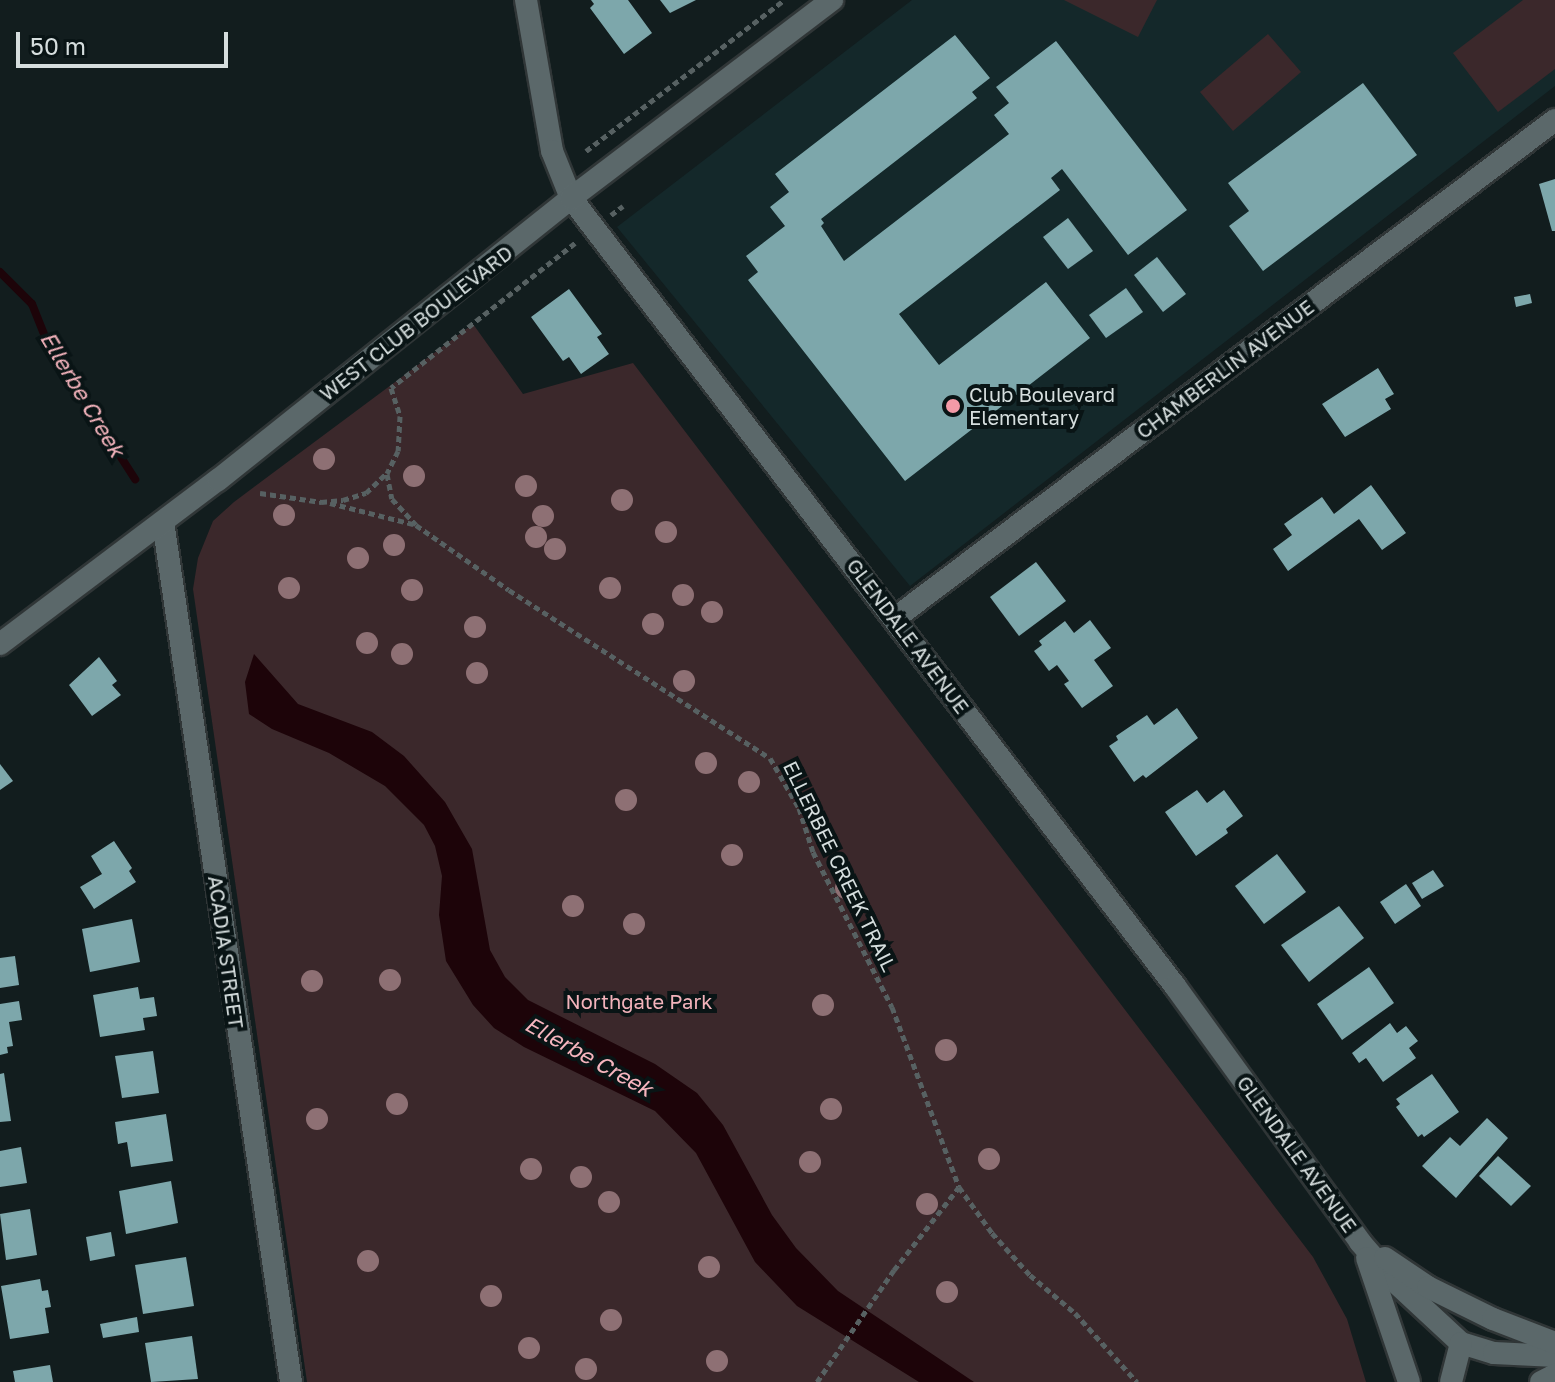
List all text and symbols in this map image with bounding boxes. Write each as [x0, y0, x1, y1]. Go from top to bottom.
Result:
scale bar [20, 16, 232, 66]
text: 50 m [30, 31, 86, 60]
street label: WEST CLUB BOULEVARD [315, 240, 517, 406]
street label: CHAMBERLIN AVENUE [1132, 295, 1318, 443]
water label: Ellerbe Creek [35, 326, 131, 462]
place label: Club Boulevard Elementary [969, 382, 1115, 429]
marker: Club Boulevard Elementary [944, 397, 962, 415]
street label: GLENDALE AVENUE [842, 554, 974, 718]
street label: ELLERBEE CREEK TRAIL [779, 757, 901, 975]
street label: ACADIA STREET [203, 874, 249, 1030]
park label: Northgate Park [566, 989, 712, 1013]
water label: Ellerbe Creek [521, 1010, 657, 1102]
street label: GLENDALE AVENUE [1232, 1071, 1362, 1237]

